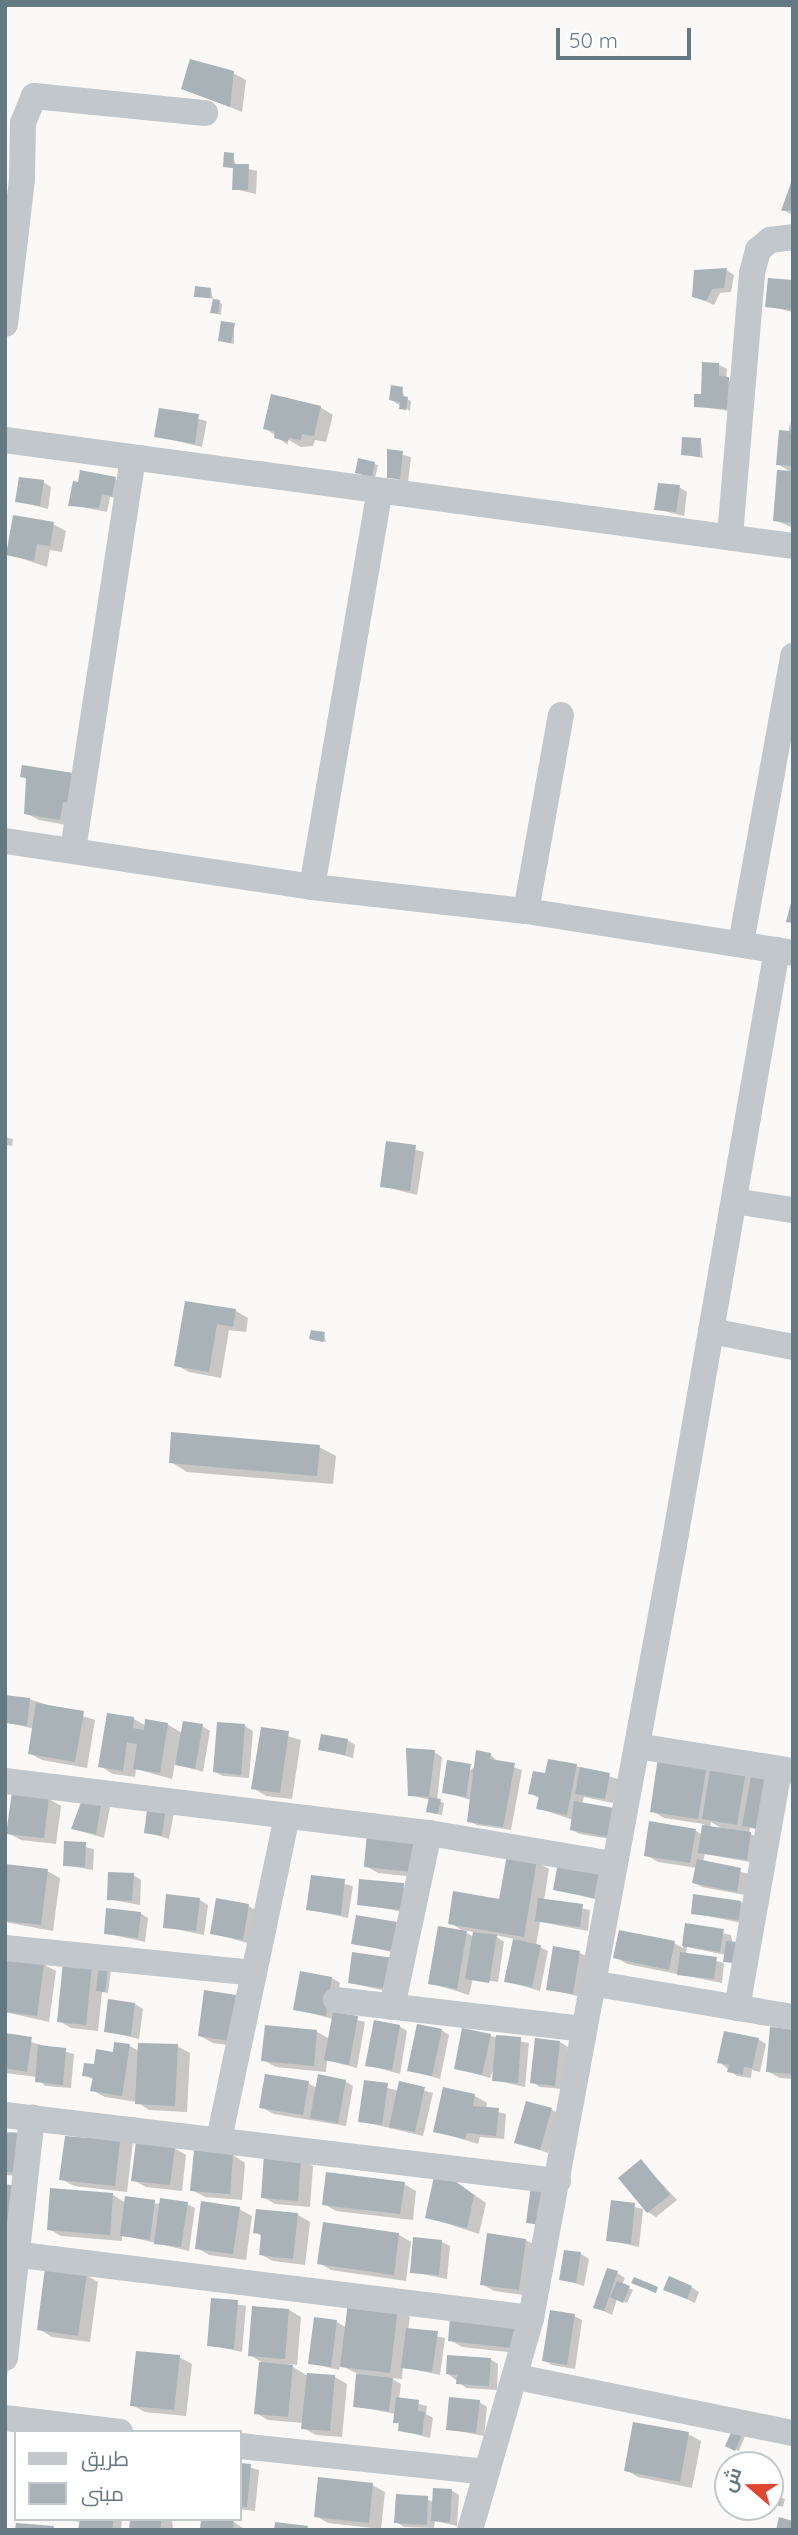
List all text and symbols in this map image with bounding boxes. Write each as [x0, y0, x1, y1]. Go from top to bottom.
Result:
scale bar [560, 14, 695, 58]
text: 50 m [569, 27, 618, 53]
legend [14, 2430, 242, 2521]
text: طريق [81, 2445, 129, 2471]
north arrow [714, 2451, 784, 2521]
text: ش [716, 2464, 747, 2495]
text: مبنى [81, 2480, 124, 2506]

